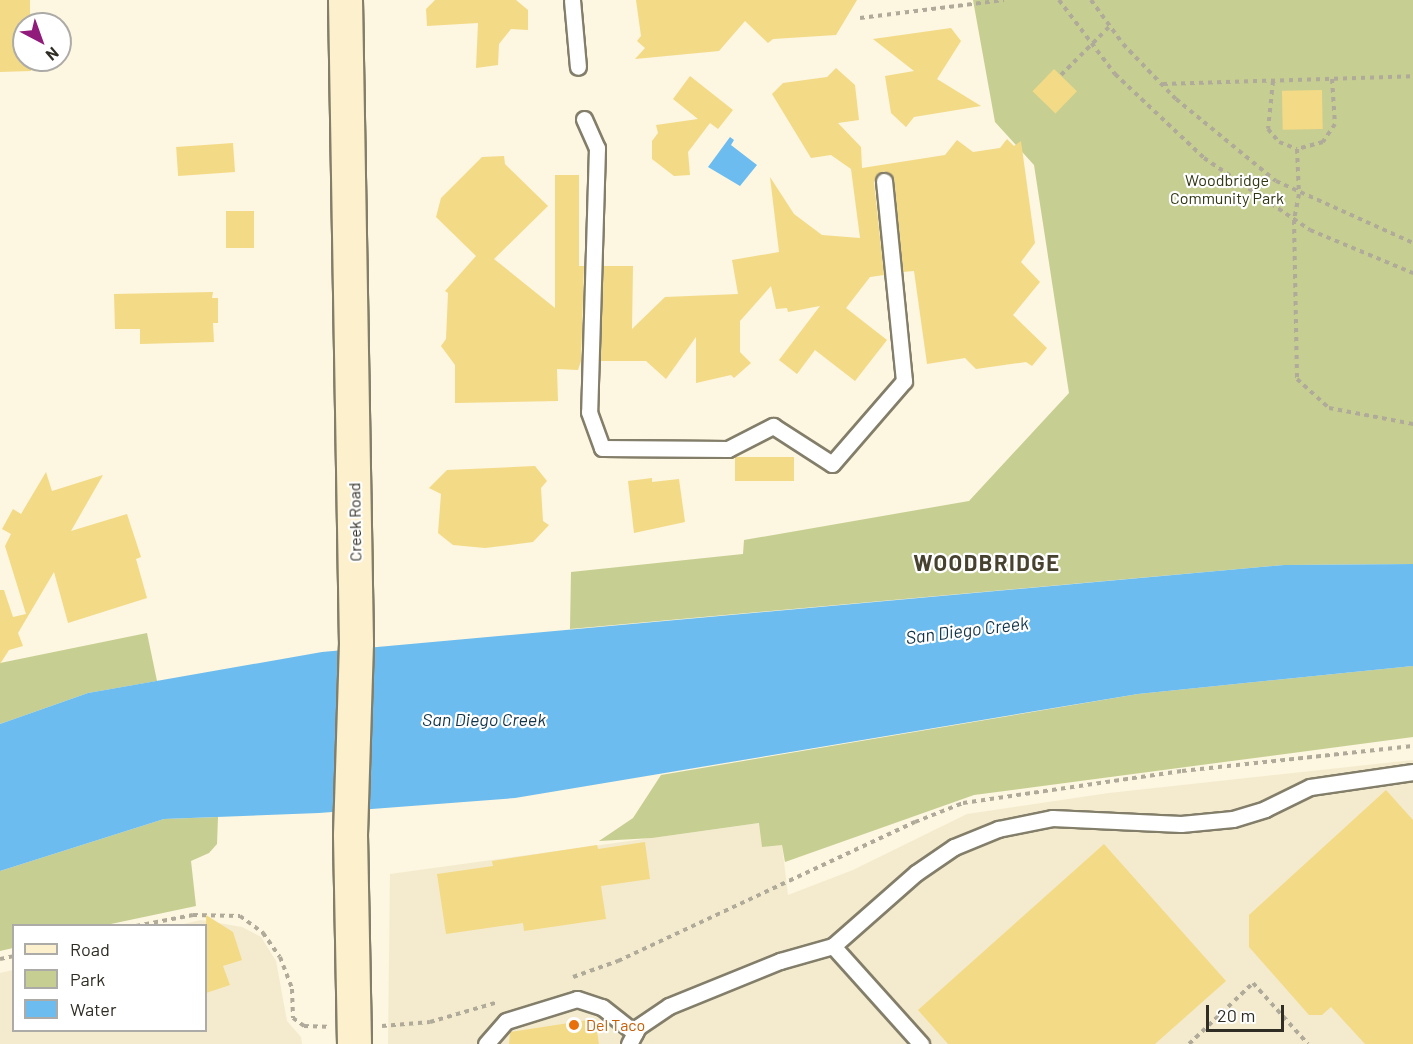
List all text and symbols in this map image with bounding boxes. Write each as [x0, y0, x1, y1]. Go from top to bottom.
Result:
north arrow [12, 12, 72, 72]
text: N [43, 44, 63, 65]
park label: Woodbridge Community Park [1170, 170, 1284, 208]
street label: Creek Road [345, 482, 365, 562]
district label: WOODBRIDGE [913, 550, 1061, 576]
water label: San Diego Creek [904, 612, 1030, 648]
water label: San Diego Creek [422, 708, 546, 730]
legend [12, 924, 207, 1032]
text: Road [70, 938, 110, 960]
text: Park [70, 968, 105, 990]
scale bar [1209, 993, 1287, 1031]
text: Water [70, 998, 117, 1020]
text: 20 m [1217, 1004, 1255, 1026]
place label: Del Taco [586, 1015, 645, 1035]
marker: Del Taco [567, 1018, 581, 1032]

